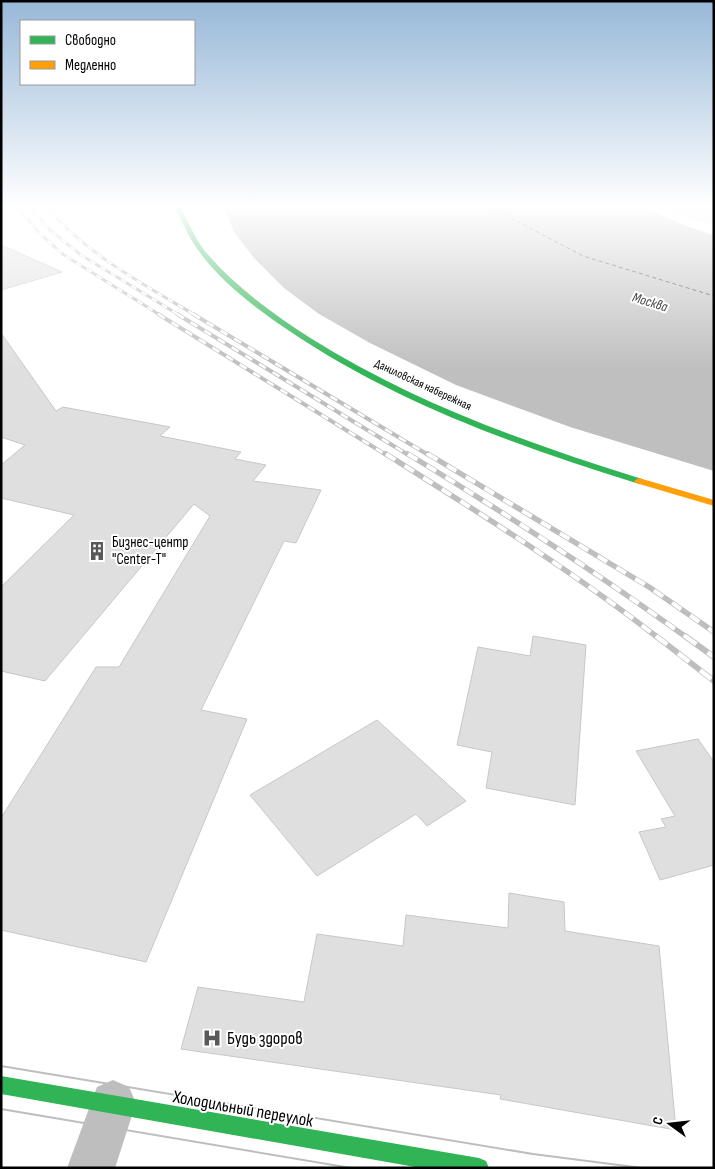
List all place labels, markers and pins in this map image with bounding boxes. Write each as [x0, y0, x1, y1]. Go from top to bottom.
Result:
place label: Бизнес-центр "Center-T" [112, 533, 189, 569]
building icon: Бизнес-центр "Center-T" [86, 540, 108, 562]
hospital icon: Будь здоров [201, 1027, 223, 1049]
place label: Будь здоров [227, 1028, 303, 1049]

